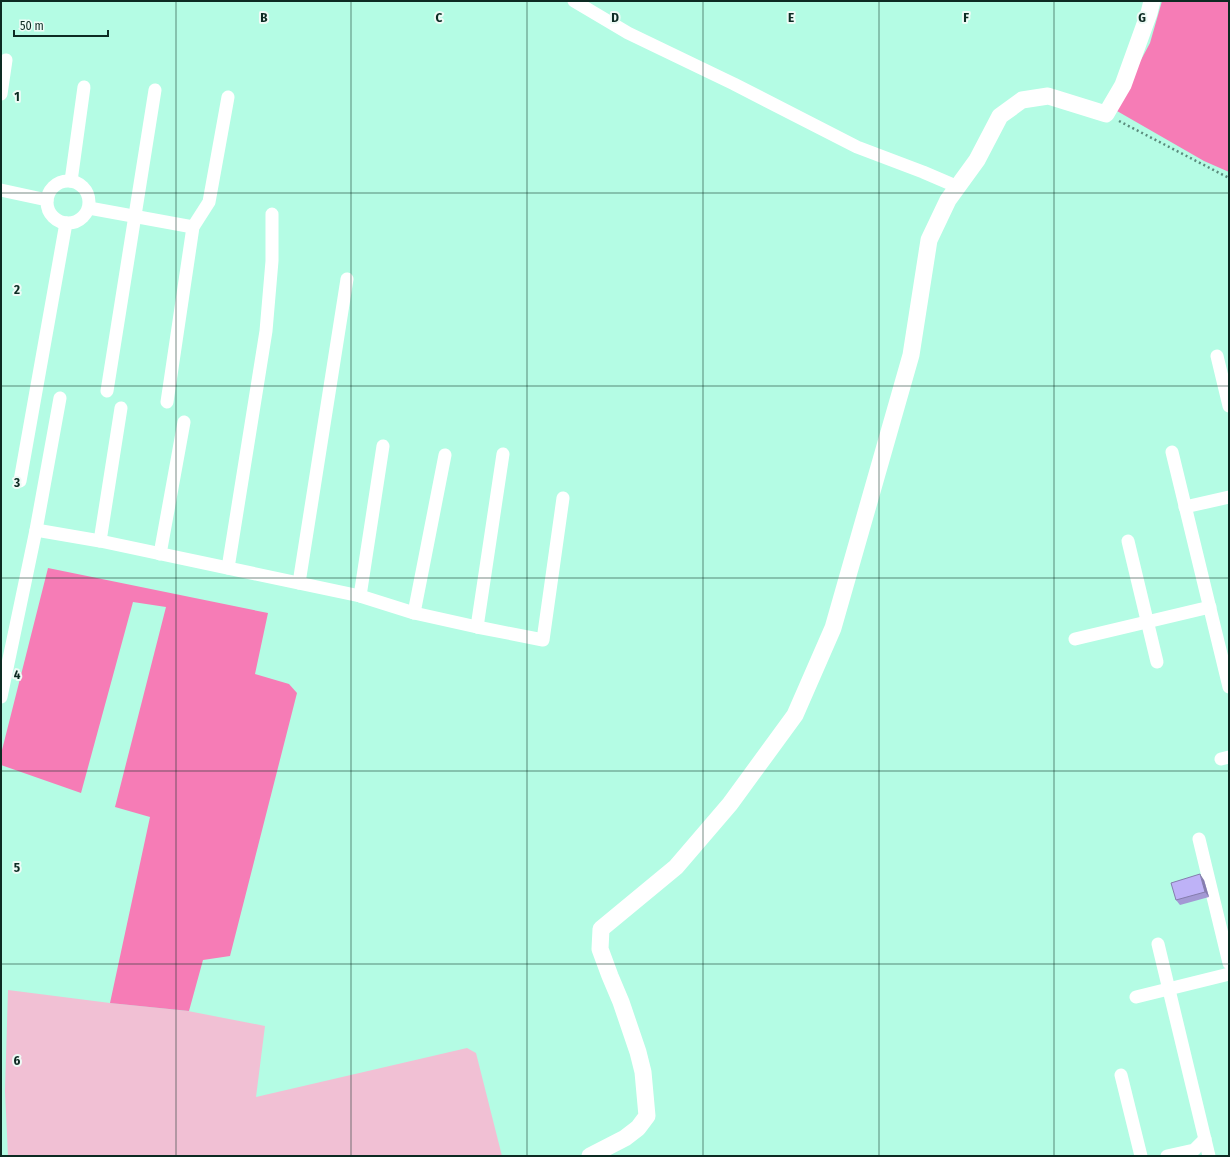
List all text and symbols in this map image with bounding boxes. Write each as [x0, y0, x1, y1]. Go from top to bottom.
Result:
text: B [260, 10, 268, 25]
text: C [436, 10, 443, 25]
text: D [611, 10, 619, 25]
text: E [788, 10, 794, 25]
text: F [963, 10, 969, 25]
text: G [1138, 10, 1146, 25]
scale bar [14, 12, 108, 38]
text: 50 m [20, 19, 44, 33]
text: 1 [14, 89, 20, 104]
text: 2 [13, 282, 20, 297]
text: 3 [13, 475, 20, 490]
text: 4 [14, 667, 21, 682]
text: 5 [14, 860, 20, 875]
text: 6 [14, 1053, 21, 1068]

